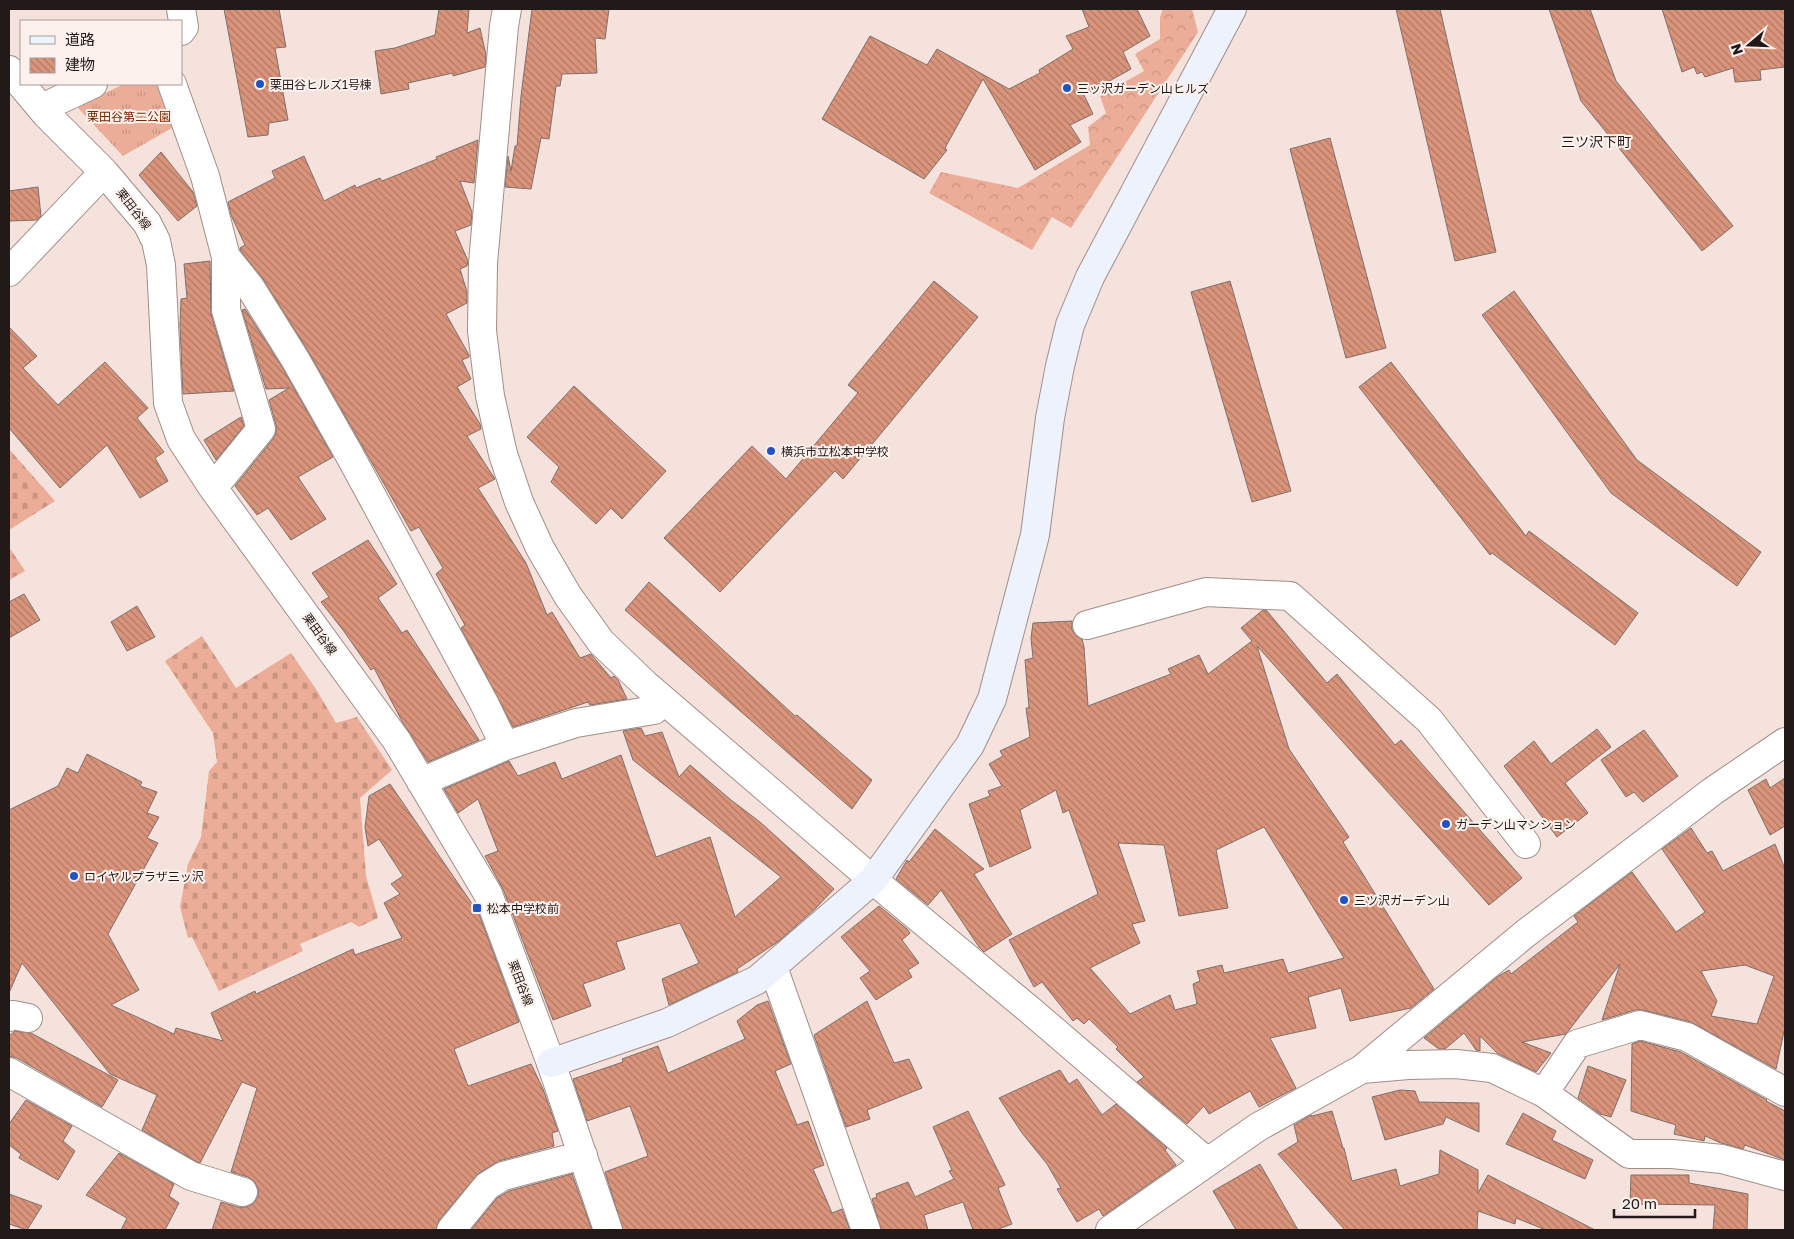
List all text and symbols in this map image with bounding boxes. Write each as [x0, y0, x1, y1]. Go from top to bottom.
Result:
legend [20, 20, 182, 85]
north arrow [1724, 20, 1774, 70]
text: 道路 [65, 30, 95, 48]
text: N [1726, 42, 1746, 57]
text: 建物 [65, 55, 95, 73]
place label: 栗田谷ヒルズ1号棟 [270, 77, 372, 92]
marker: 栗田谷ヒルズ1号棟 [254, 78, 266, 90]
place label: 三ッ沢ガーデン山ヒルズ [1077, 81, 1209, 96]
marker: 三ッ沢ガーデン山ヒルズ [1061, 82, 1073, 94]
park label: 栗田谷第二公園 [87, 109, 171, 124]
district label: 三ツ沢下町 [1561, 133, 1631, 150]
street label: 栗田谷線 [113, 185, 155, 233]
place label: 横浜市立松本中学校 [781, 444, 889, 459]
marker: 横浜市立松本中学校 [765, 445, 777, 457]
street label: 栗田谷線 [300, 610, 340, 658]
place label: ガーデン山マンション [1456, 817, 1576, 832]
marker: ガーデン山マンション [1440, 818, 1452, 830]
place label: ロイヤルプラザ三ッ沢 [84, 869, 204, 884]
marker: ロイヤルプラザ三ッ沢 [68, 870, 80, 882]
place label: 三ツ沢ガーデン山 [1354, 893, 1450, 908]
marker: 三ツ沢ガーデン山 [1338, 894, 1350, 906]
place label: 松本中学校前 [487, 901, 559, 916]
marker: 松本中学校前 [471, 902, 483, 914]
street label: 栗田谷線 [505, 958, 537, 1008]
scale bar [1614, 1186, 1695, 1218]
text: 20 m [1622, 1194, 1657, 1212]

